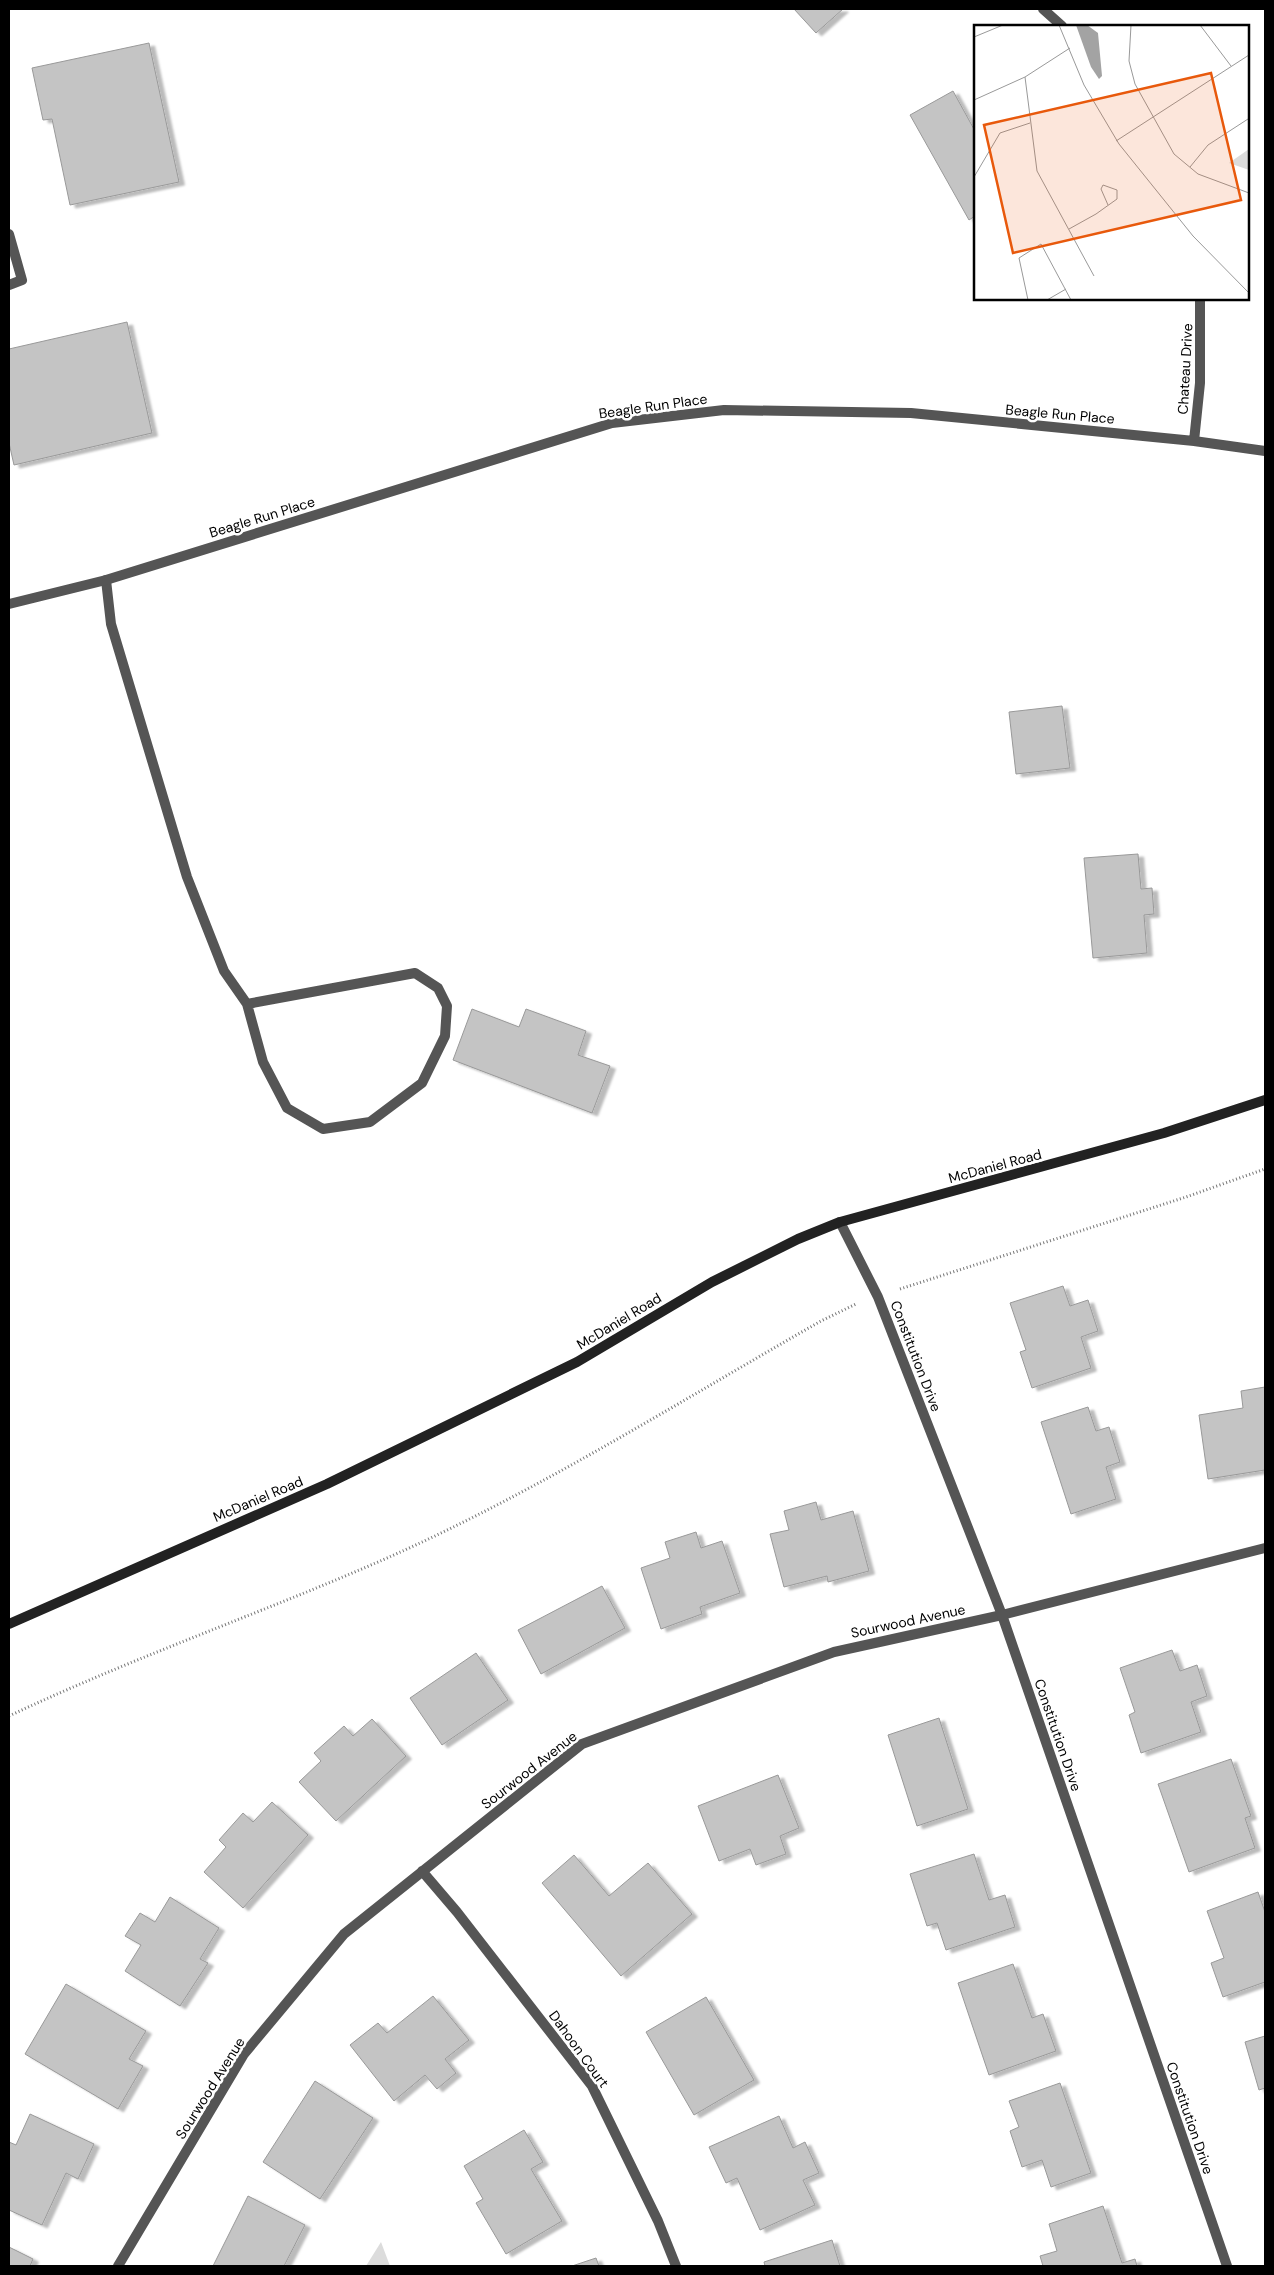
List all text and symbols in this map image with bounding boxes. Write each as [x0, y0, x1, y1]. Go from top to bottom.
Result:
inset map [974, 25, 1249, 300]
street label: Chateau Drive [1174, 323, 1196, 415]
street label: Beagle Run Place [598, 389, 709, 423]
street label: Beagle Run Place [1005, 400, 1115, 428]
street label: Beagle Run Place [207, 492, 317, 542]
street label: McDaniel Road [946, 1145, 1044, 1187]
street label: McDaniel Road [573, 1289, 665, 1353]
street label: Constitution Drive [887, 1298, 945, 1414]
street label: McDaniel Road [210, 1472, 306, 1526]
street label: Sourwood Avenue [849, 1600, 967, 1642]
street label: Constitution Drive [1030, 1677, 1086, 1794]
street label: Sourwood Avenue [477, 1727, 581, 1813]
street label: Dahoon Court [545, 2007, 613, 2091]
street label: Sourwood Avenue [171, 2034, 249, 2142]
street label: Constitution Drive [1162, 2060, 1218, 2177]

